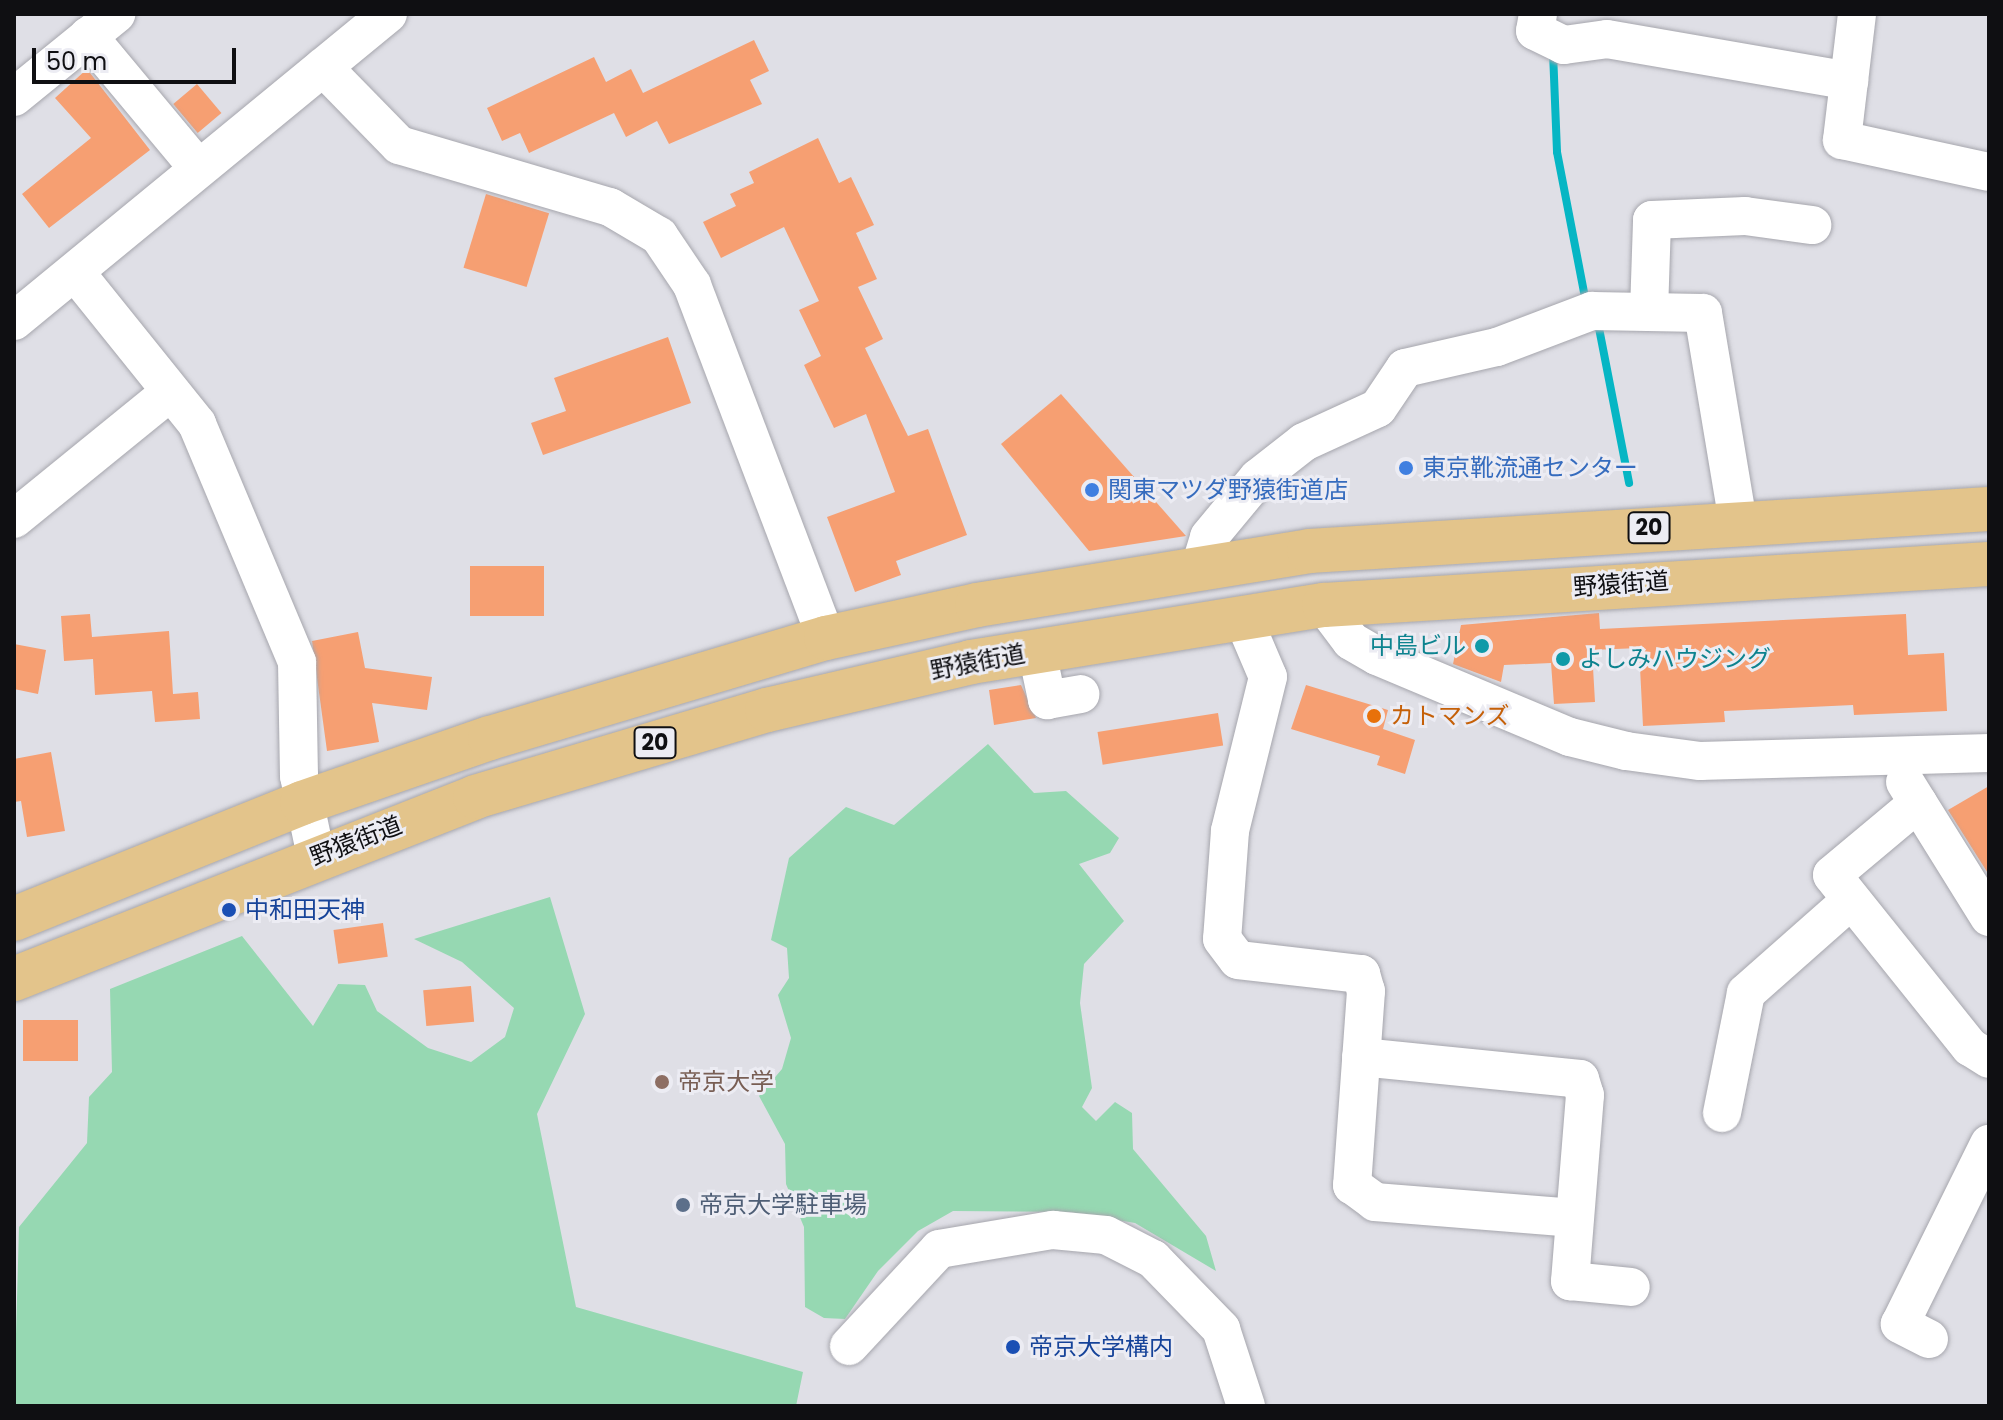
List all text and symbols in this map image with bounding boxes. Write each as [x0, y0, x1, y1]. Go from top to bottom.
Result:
scale bar [36, 32, 240, 82]
text: 50 m [46, 45, 107, 78]
place label: 東京靴流通センター [1422, 454, 1638, 482]
marker: 東京靴流通センター [1397, 459, 1415, 477]
place label: 関東マツダ野猿街道店 [1108, 476, 1348, 504]
marker: 関東マツダ野猿街道店 [1083, 481, 1101, 499]
road number: 20 [1627, 510, 1671, 546]
street label: 野猿街道 [1572, 566, 1670, 602]
place label: 中島ビル [1370, 632, 1466, 660]
marker: 中島ビル [1473, 637, 1491, 655]
street label: 野猿街道 [928, 639, 1028, 685]
place label: よしみハウジング [1579, 645, 1771, 673]
marker: よしみハウジング [1554, 650, 1572, 668]
place label: カトマンズ [1390, 702, 1510, 730]
marker: カトマンズ [1365, 707, 1383, 725]
road number: 20 [633, 725, 677, 761]
street label: 野猿街道 [306, 810, 406, 872]
place label: 中和田天神 [245, 896, 365, 924]
marker: 中和田天神 [220, 901, 238, 919]
place label: 帝京大学 [678, 1068, 774, 1096]
marker: 帝京大学 [653, 1073, 671, 1091]
place label: 帝京大学駐車場 [699, 1191, 867, 1219]
marker: 帝京大学駐車場 [674, 1196, 692, 1214]
place label: 帝京大学構内 [1029, 1333, 1173, 1361]
marker: 帝京大学構内 [1004, 1338, 1022, 1356]

